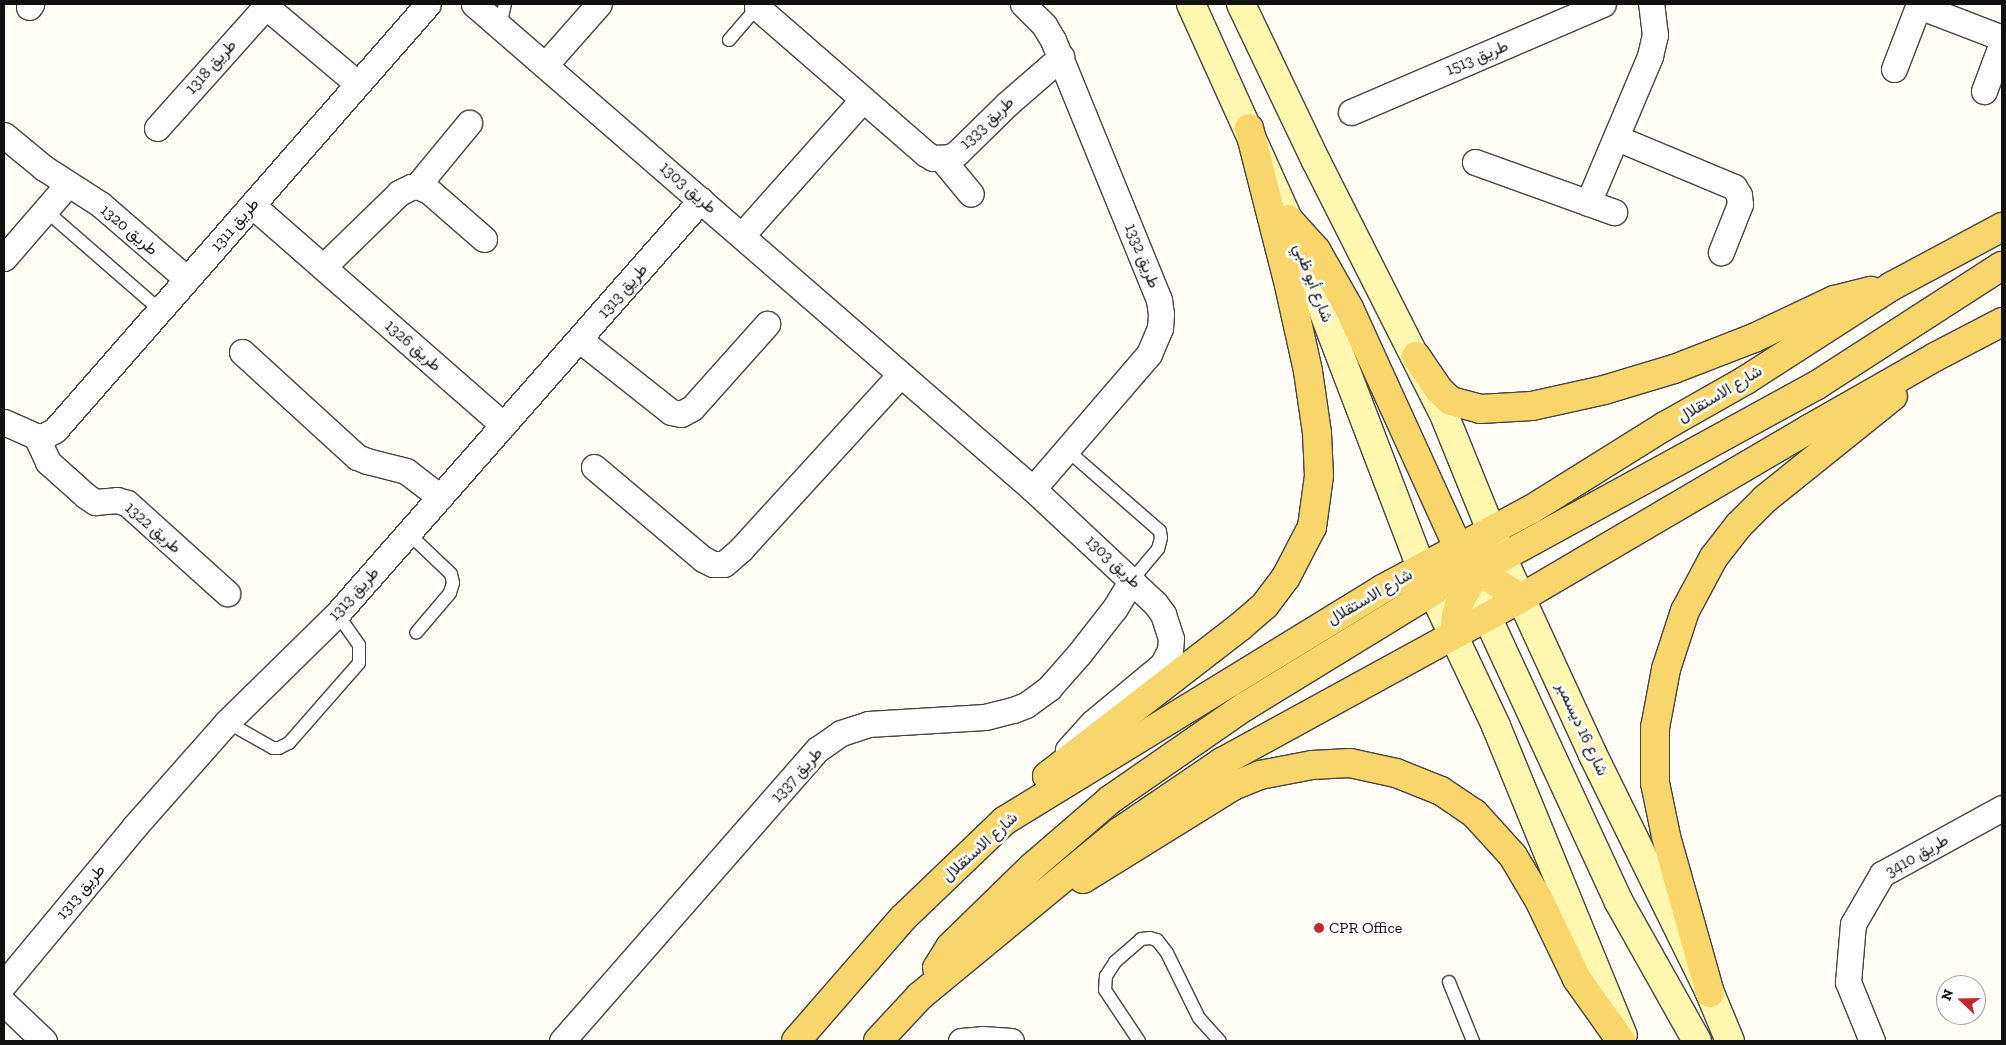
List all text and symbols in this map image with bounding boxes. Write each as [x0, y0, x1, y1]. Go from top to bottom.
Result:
street label: طريق 1318 [182, 36, 240, 98]
street label: طريق 1513 [1443, 36, 1511, 80]
street label: طريق 1333 [956, 93, 1018, 153]
street label: طريق 1303 [656, 158, 720, 218]
street label: طريق 1311 [207, 195, 263, 255]
street label: طريق 1320 [96, 200, 162, 260]
street label: طريق 1332 [1120, 221, 1164, 291]
street label: شارع أبو ظبي [1289, 241, 1337, 325]
street label: طريق 1313 [594, 260, 652, 322]
street label: طريق 1326 [381, 316, 445, 376]
street label: شارع الاستقلال [1674, 361, 1766, 427]
street label: طريق 1322 [121, 498, 185, 558]
street label: طريق 1303 [1081, 532, 1145, 592]
street label: طريق 1313 [325, 563, 383, 625]
street label: شارع الاستقلال [1324, 565, 1416, 629]
street label: شارع 16 ديسمبر [1552, 679, 1612, 779]
street label: طريق 1337 [767, 744, 827, 806]
street label: شارع الاستقلال [938, 808, 1022, 886]
street label: طريق 3410 [1882, 830, 1952, 882]
street label: طريق 1313 [53, 861, 109, 923]
place label: CPR Office [1329, 918, 1402, 938]
marker: CPR Office [1313, 922, 1325, 934]
north arrow [1936, 975, 1986, 1025]
text: N [1938, 987, 1957, 1003]

